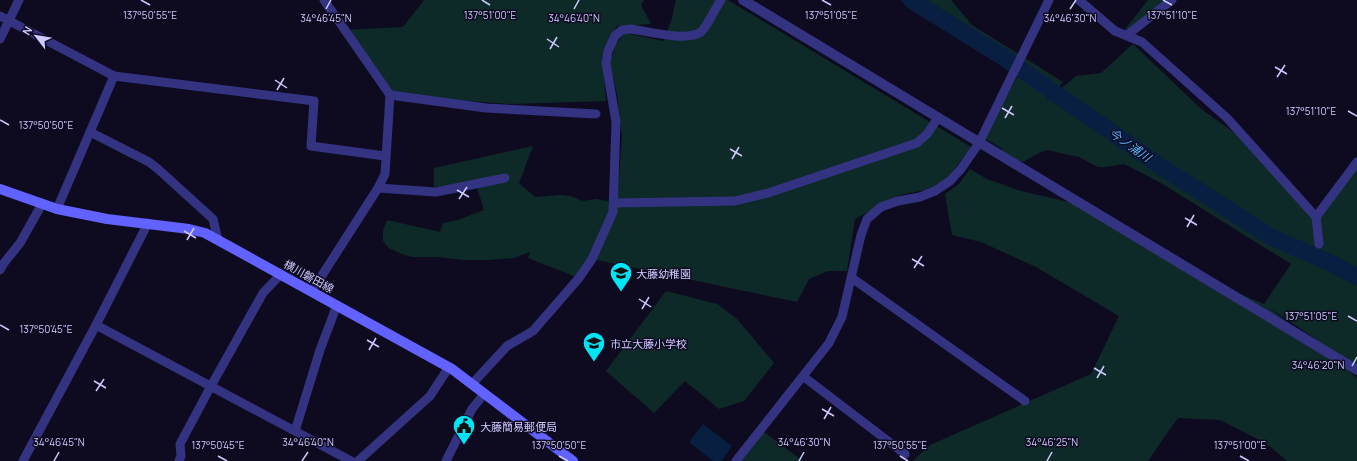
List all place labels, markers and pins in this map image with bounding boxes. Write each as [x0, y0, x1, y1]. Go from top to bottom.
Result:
school or university icon: 大藤幼稚園 [608, 260, 634, 293]
place label: 大藤幼稚園 [636, 266, 691, 281]
school or university icon: 市立大藤小学校 [581, 330, 607, 363]
place label: 市立大藤小学校 [610, 336, 687, 351]
public building icon: 大藤簡易郵便局 [451, 413, 477, 446]
place label: 大藤簡易郵便局 [480, 419, 557, 434]

